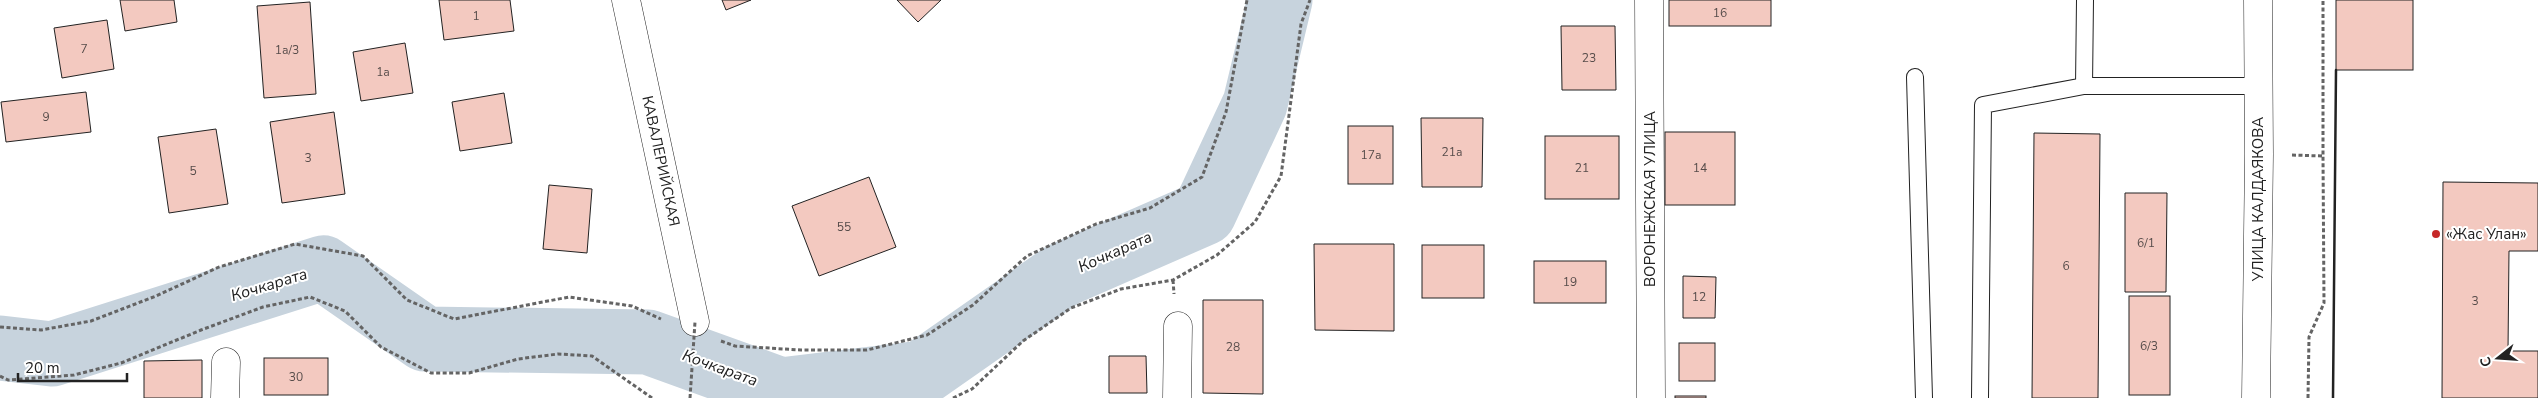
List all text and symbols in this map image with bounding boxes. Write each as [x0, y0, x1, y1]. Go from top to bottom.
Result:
house number: 16 [1713, 5, 1727, 21]
house number: 1 [472, 8, 480, 24]
house number: 7 [80, 41, 88, 57]
house number: 1а/3 [275, 42, 299, 58]
house number: 23 [1582, 50, 1596, 66]
house number: 1а [376, 64, 390, 80]
street label: КАВАЛЕРИЙСКАЯ [637, 94, 685, 228]
house number: 9 [42, 109, 50, 125]
street label: ВОРОНЕЖСКАЯ УЛИЦА [1640, 111, 1660, 287]
street label: УЛИЦА КАЛДАЯКОВА [2248, 117, 2268, 282]
house number: 21а [1442, 144, 1462, 160]
house number: 17а [1361, 147, 1381, 163]
house number: 3 [304, 150, 312, 166]
house number: 21 [1575, 160, 1589, 176]
house number: 14 [1693, 160, 1707, 176]
house number: 5 [189, 163, 197, 179]
house number: 55 [837, 219, 851, 235]
place label: «Жас Улан» [2446, 224, 2527, 244]
water label: Кочкарата [1074, 226, 1156, 278]
marker: «Жас Улан» [2430, 228, 2442, 240]
house number: 6/1 [2137, 235, 2155, 251]
house number: 6 [2062, 258, 2070, 274]
water label: Кочкарата [228, 263, 310, 307]
house number: 19 [1563, 274, 1577, 290]
house number: 12 [1692, 289, 1706, 305]
house number: 3 [2471, 293, 2479, 309]
north arrow [2473, 333, 2523, 383]
house number: 6/3 [2140, 338, 2158, 354]
house number: 28 [1226, 339, 1240, 355]
water label: Кочкарата [679, 344, 761, 392]
scale bar [18, 350, 126, 382]
text: С [2475, 354, 2497, 369]
text: 20 m [25, 358, 60, 378]
house number: 30 [289, 369, 303, 385]

